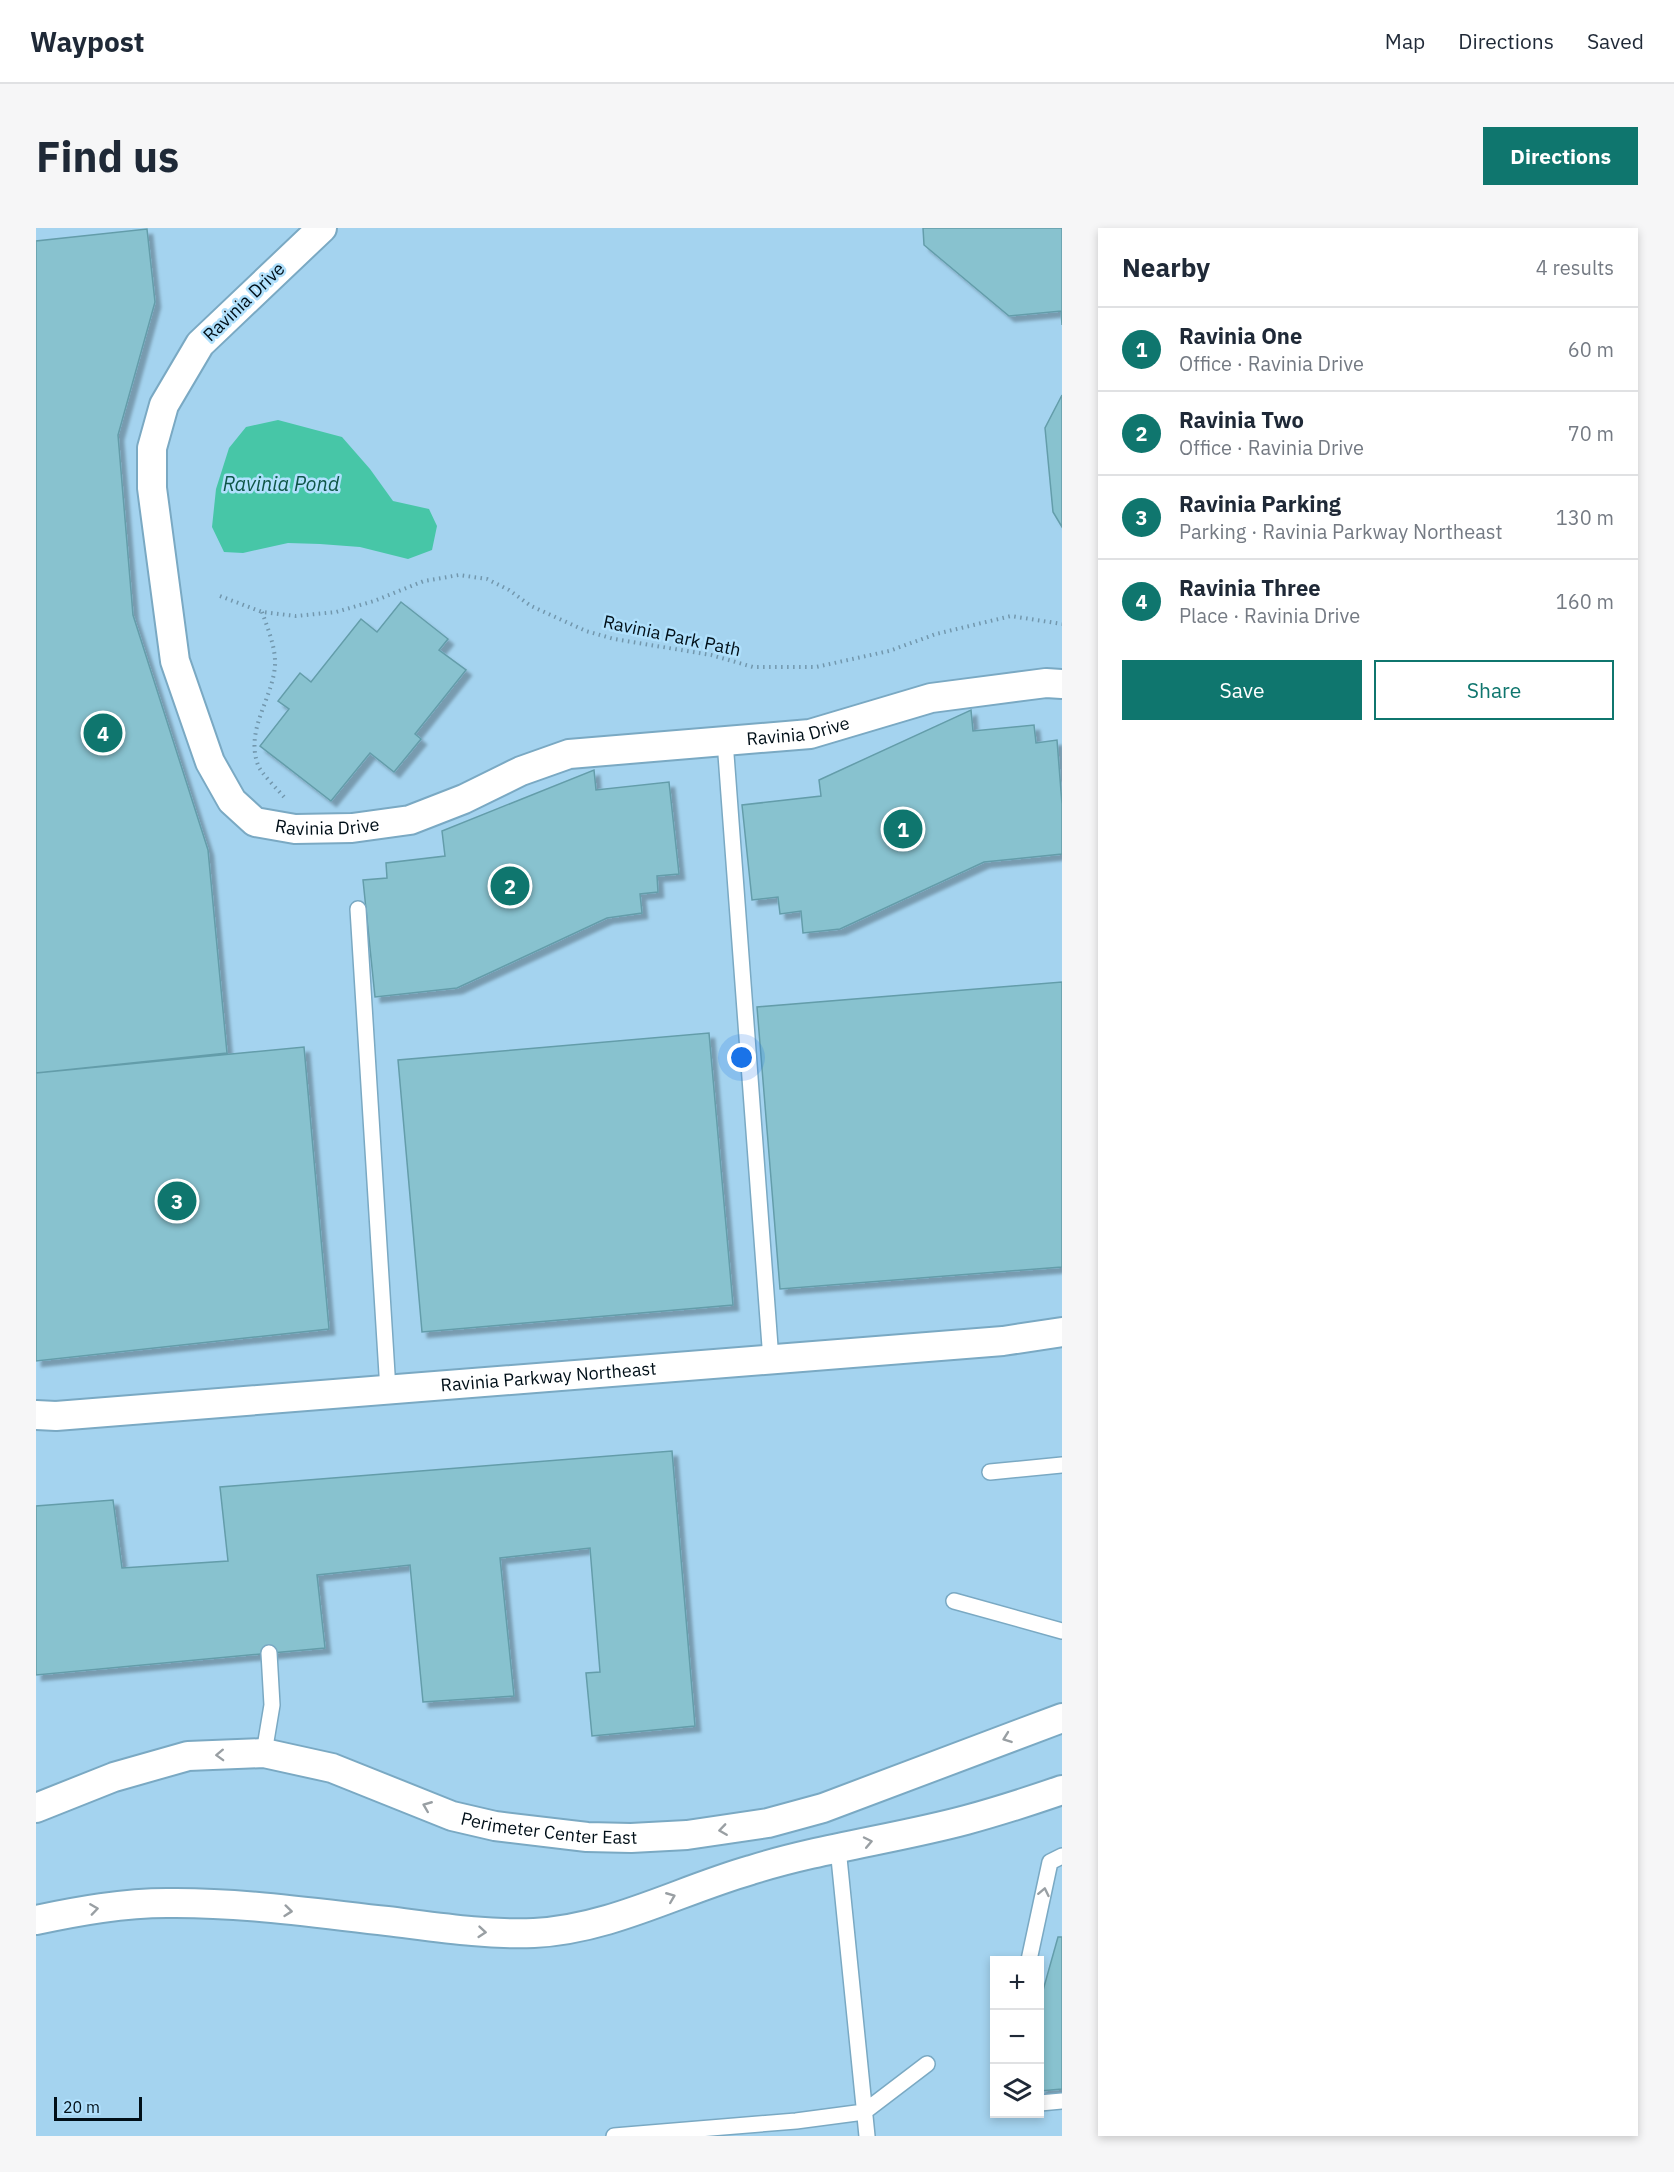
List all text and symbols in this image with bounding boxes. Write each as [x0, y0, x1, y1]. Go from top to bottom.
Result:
text: Waypost [30, 23, 144, 60]
text: Map [1385, 27, 1425, 55]
text: Directions [1458, 27, 1554, 55]
text: Saved [1587, 27, 1644, 55]
button: Directions [1483, 127, 1638, 185]
text: Find us [36, 129, 179, 184]
text: Nearby [1122, 250, 1210, 284]
text: 4 results [1536, 254, 1614, 281]
street label: Ravinia Drive [198, 257, 289, 346]
text: Ravinia One [1179, 321, 1302, 350]
text: 1 [1136, 336, 1148, 363]
text: 60 m [1568, 336, 1614, 363]
text: Office · Ravinia Drive [1179, 350, 1364, 377]
text: Ravinia Two [1179, 405, 1304, 434]
text: 2 [1136, 420, 1148, 447]
text: 70 m [1568, 420, 1614, 447]
text: Office · Ravinia Drive [1179, 434, 1364, 461]
water label: Ravinia Pond [223, 470, 340, 497]
text: Ravinia Parking [1179, 489, 1341, 518]
text: 3 [1136, 504, 1148, 531]
text: 130 m [1556, 504, 1614, 531]
text: Parking · Ravinia Parkway Northeast [1179, 518, 1502, 545]
text: Ravinia Three [1179, 573, 1321, 602]
text: 4 [1136, 588, 1148, 615]
text: 160 m [1556, 588, 1614, 615]
text: Place · Ravinia Drive [1179, 602, 1360, 629]
street label: Ravinia Park Path [601, 610, 743, 661]
button: Save [1122, 660, 1362, 720]
button: Share [1374, 660, 1614, 720]
pin: 4 [84, 710, 122, 756]
street label: Ravinia Drive [745, 711, 852, 750]
pin: 1 [884, 806, 922, 852]
street label: Ravinia Drive [273, 812, 381, 840]
pin: 2 [490, 864, 530, 908]
your location [727, 1043, 756, 1072]
pin: 3 [158, 1178, 196, 1224]
street label: Ravinia Parkway Northeast [440, 1357, 657, 1397]
one-way arrow [1002, 1731, 1013, 1744]
one-way arrow [215, 1748, 224, 1761]
one-way arrow [422, 1801, 433, 1813]
street label: Perimeter Center East [459, 1806, 638, 1849]
one-way arrow [718, 1824, 727, 1836]
one-way arrow [863, 1836, 873, 1849]
one-way arrow [1037, 1887, 1050, 1897]
one-way arrow [665, 1892, 676, 1904]
one-way arrow [89, 1903, 98, 1915]
one-way arrow [283, 1904, 292, 1916]
one-way arrow [477, 1925, 486, 1938]
map controls [990, 1956, 1044, 2118]
button: + [990, 1956, 1044, 2010]
button: − [990, 2010, 1044, 2064]
button: layers [990, 2064, 1044, 2118]
scale bar [54, 2094, 142, 2122]
text: 20 m [63, 2097, 100, 2117]

